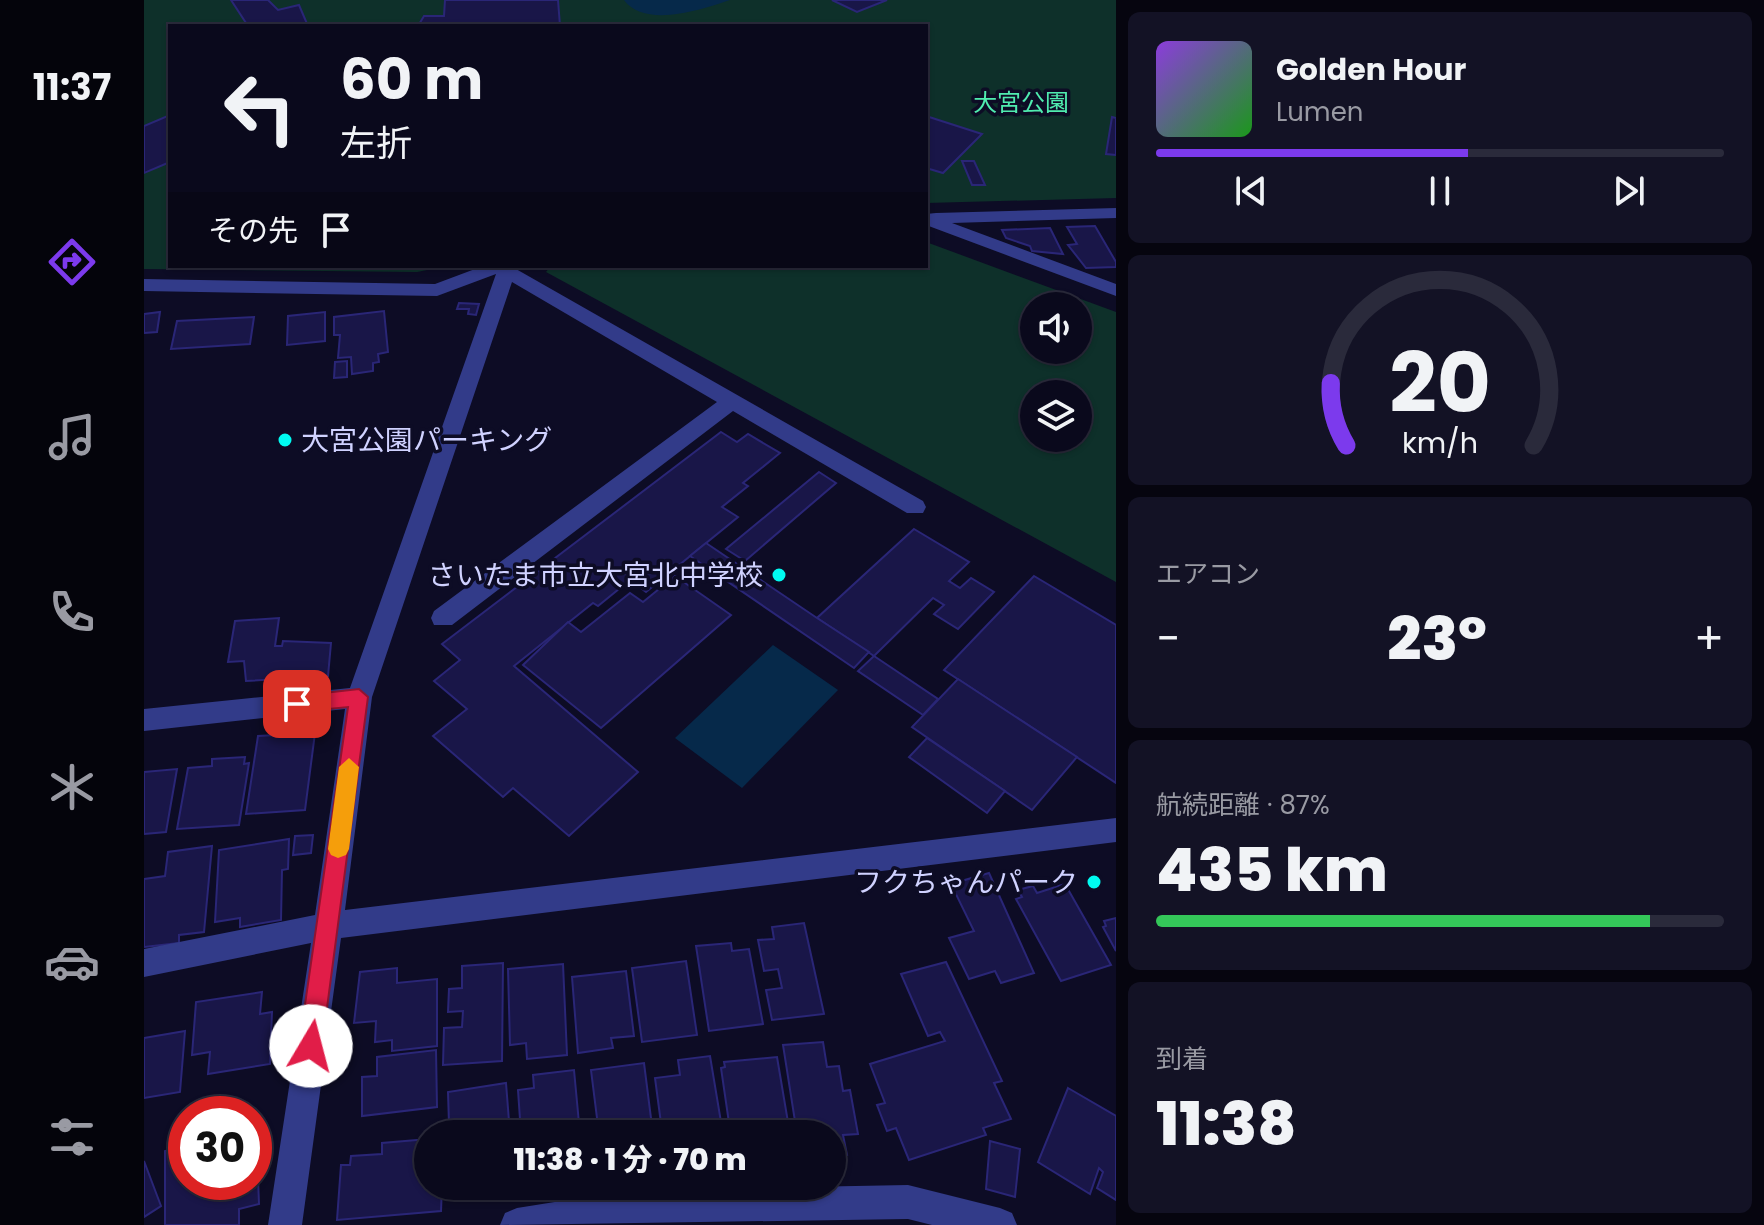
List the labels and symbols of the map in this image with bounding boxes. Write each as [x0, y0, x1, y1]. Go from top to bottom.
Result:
park label: 大宮公園 [973, 86, 1069, 119]
place label: 大宮公園パーキング [301, 421, 552, 460]
marker: 大宮公園パーキング [276, 431, 294, 449]
place label: さいたま市立大宮北中学校 [428, 556, 763, 595]
marker: さいたま市立大宮北中学校 [770, 566, 788, 584]
pin [263, 670, 331, 738]
place label: フクちゃんパーク [854, 863, 1078, 902]
marker: フクちゃんパーク [1085, 873, 1103, 891]
position arrow [269, 1004, 353, 1088]
speed limit sign: 30 [168, 1096, 272, 1200]

